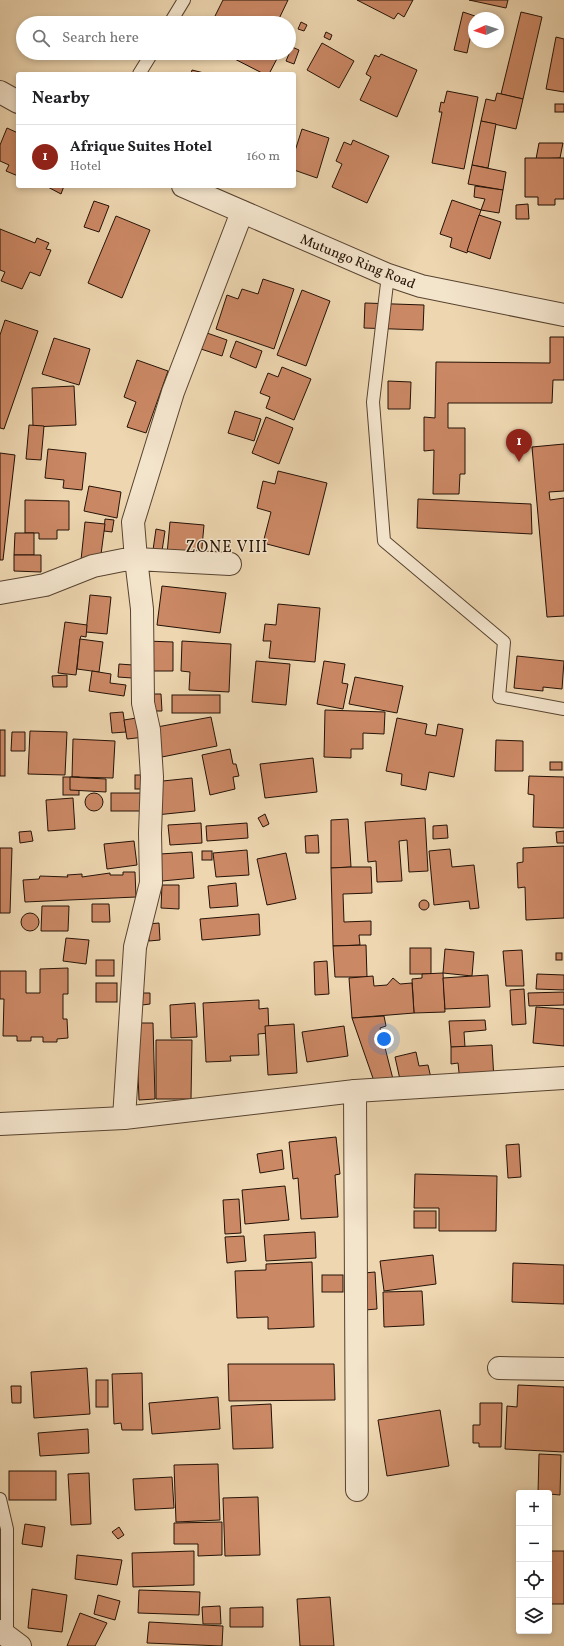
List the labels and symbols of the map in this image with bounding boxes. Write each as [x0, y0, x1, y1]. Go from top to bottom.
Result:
north arrow [468, 12, 504, 48]
street label: Mutungo Ring Road [297, 231, 418, 294]
pin: 1 [506, 429, 532, 462]
district label: ZONE VIII [186, 537, 268, 559]
your location [374, 1029, 394, 1049]

